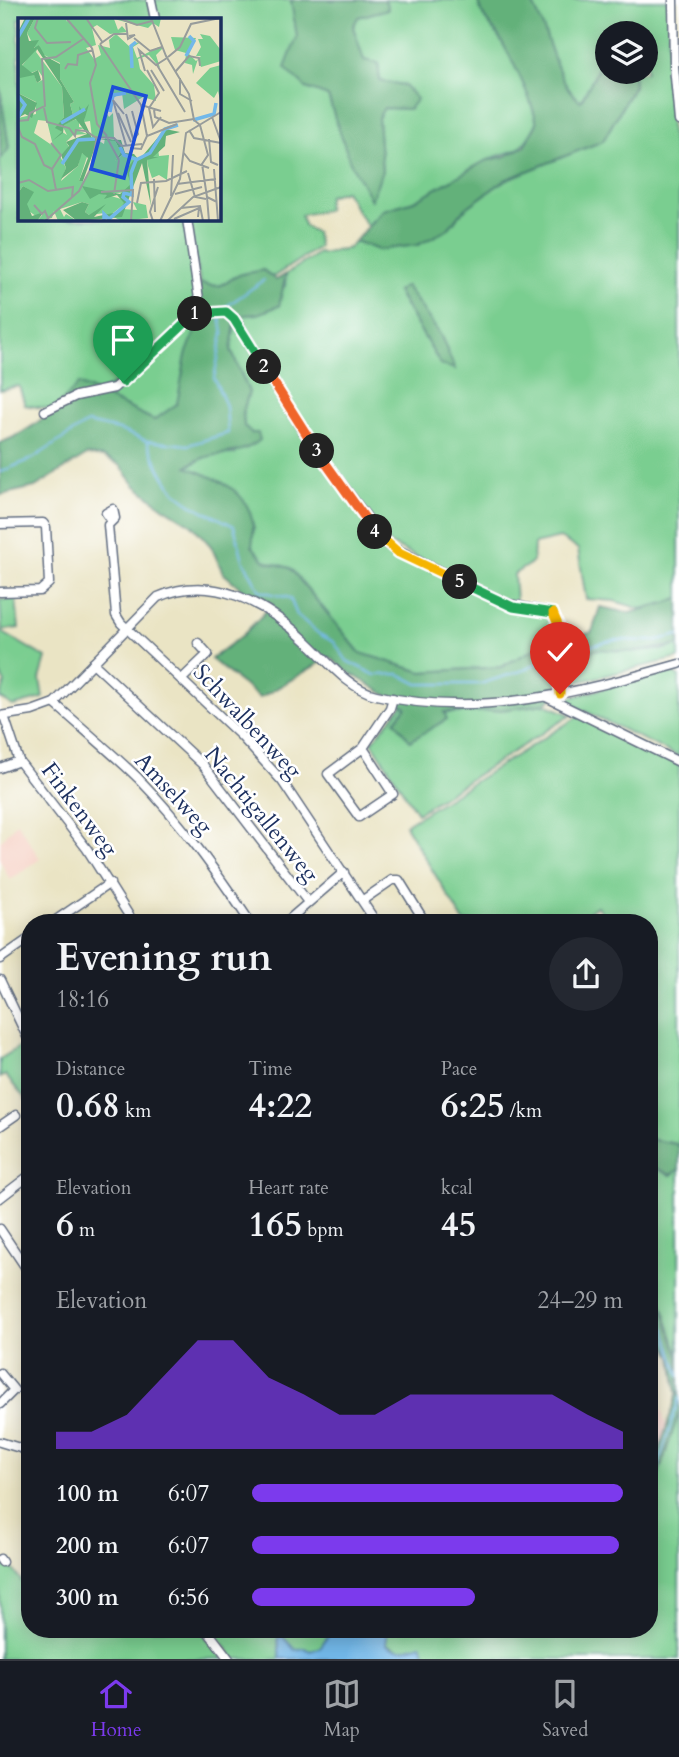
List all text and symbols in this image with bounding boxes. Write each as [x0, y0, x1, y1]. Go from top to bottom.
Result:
inset map [18, 18, 220, 220]
map controls [595, 21, 658, 84]
button: layers [595, 21, 658, 84]
pin: 1 [178, 296, 212, 332]
text: 1 [190, 300, 199, 326]
pin [93, 310, 153, 382]
icon: arrive [104, 321, 142, 359]
pin: 2 [246, 350, 282, 384]
text: 2 [259, 353, 268, 379]
pin: 3 [300, 434, 334, 468]
text: 3 [312, 437, 321, 463]
pin: 4 [358, 514, 392, 550]
text: 4 [370, 518, 379, 544]
pin: 5 [442, 564, 477, 600]
text: 5 [455, 568, 464, 594]
pin [530, 622, 590, 694]
icon: check [541, 633, 579, 671]
street label: Schwalbenweg [186, 657, 309, 786]
street label: Nachtigallenweg [197, 740, 326, 889]
street label: Amselweg [128, 746, 220, 841]
street label: Finkenweg [34, 756, 125, 863]
text: Evening run [56, 932, 272, 984]
button: share [549, 937, 623, 1011]
text: 18:16 [56, 984, 109, 1015]
text: Distance [56, 1056, 125, 1082]
text: Time [248, 1056, 292, 1082]
text: Pace [441, 1056, 477, 1082]
text: 0.68 [56, 1082, 120, 1130]
text: 4:22 [248, 1082, 312, 1130]
text: 6:25 [441, 1082, 505, 1130]
text: km [120, 1098, 151, 1124]
text: /km [505, 1098, 542, 1124]
text: Elevation [56, 1175, 131, 1201]
text: Heart rate [248, 1175, 329, 1201]
text: kcal [441, 1175, 473, 1201]
text: 6 [56, 1201, 74, 1249]
text: 165 [248, 1201, 302, 1249]
text: 45 [441, 1201, 477, 1249]
text: m [74, 1217, 95, 1243]
text: bpm [302, 1217, 344, 1243]
text: Elevation [56, 1285, 147, 1316]
text: 24–29 m [538, 1285, 623, 1316]
text: 100 m [56, 1478, 119, 1509]
text: 6:07 [168, 1478, 209, 1509]
text: 200 m [56, 1530, 119, 1561]
text: 6:07 [168, 1530, 209, 1561]
text: 300 m [56, 1582, 119, 1613]
text: 6:56 [168, 1582, 209, 1613]
tab: Home [91, 1675, 142, 1743]
tab: Map [323, 1675, 361, 1743]
tab: Saved [542, 1675, 588, 1743]

